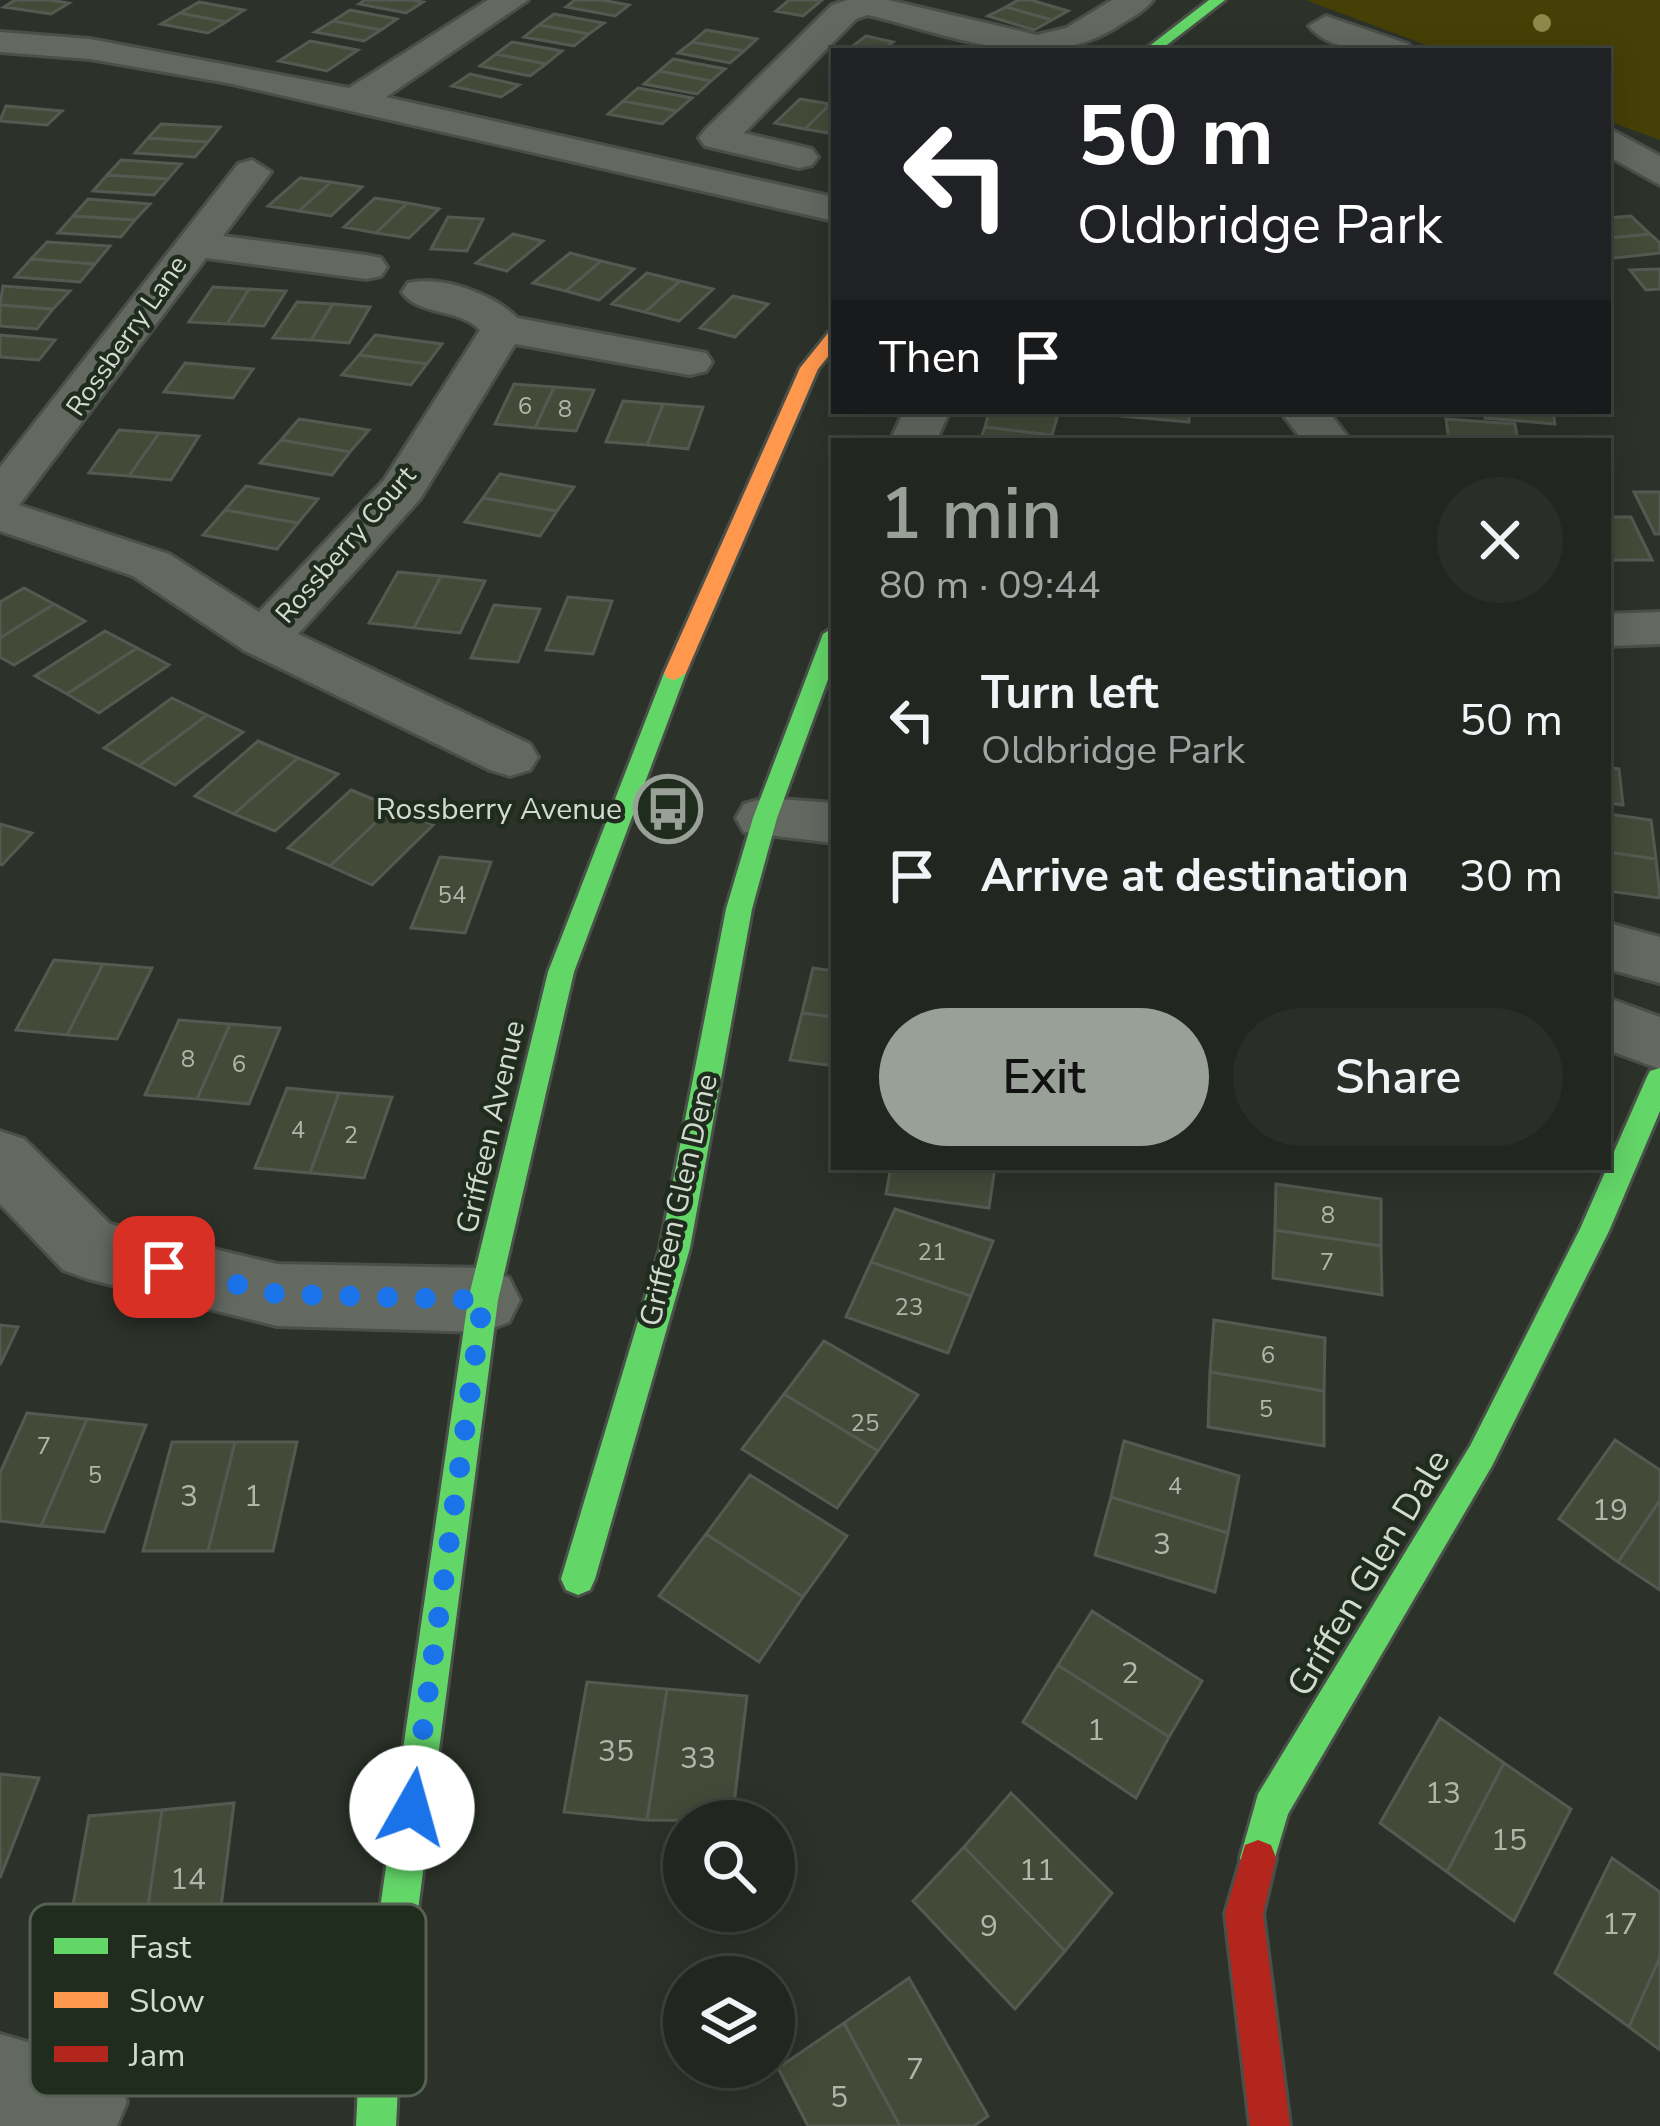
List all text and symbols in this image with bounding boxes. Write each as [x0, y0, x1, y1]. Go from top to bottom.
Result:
text: 50 m [1077, 79, 1274, 194]
icon: left [879, 96, 1035, 252]
text: Oldbridge Park [1077, 188, 1443, 262]
street label: Rossberry Lane [58, 248, 196, 424]
icon: arrive [1005, 324, 1071, 390]
text: Then [879, 327, 981, 388]
house number: 6 [518, 390, 532, 422]
house number: 8 [558, 393, 572, 425]
street label: Rossberry Court [267, 458, 425, 631]
text: 1 min [879, 465, 1062, 563]
button: close [1437, 477, 1563, 603]
text: 80 m · 09:44 [879, 559, 1101, 612]
text: Turn left [981, 663, 1159, 724]
icon: left [879, 687, 945, 753]
text: 50 m [1459, 690, 1563, 751]
text: Oldbridge Park [981, 724, 1245, 777]
bus stop icon: Rossberry Avenue [633, 774, 703, 844]
place label: Rossberry Avenue [376, 789, 622, 830]
icon: arrive [879, 843, 945, 909]
text: Arrive at destination [981, 846, 1409, 907]
text: 30 m [1459, 846, 1563, 907]
house number: 54 [438, 879, 466, 911]
button: Exit [879, 1008, 1209, 1146]
button: Share [1233, 1008, 1563, 1146]
street label: Griffeen Avenue [447, 1017, 535, 1237]
house number: 8 [181, 1043, 195, 1075]
house number: 6 [232, 1048, 246, 1080]
street label: Griffeen Glen Dene [630, 1070, 728, 1330]
house number: 4 [291, 1114, 305, 1146]
house number: 2 [344, 1119, 358, 1151]
house number: 8 [1321, 1199, 1335, 1231]
pin [113, 1216, 215, 1318]
icon: arrive [131, 1234, 197, 1300]
house number: 21 [918, 1236, 946, 1268]
house number: 7 [1320, 1246, 1334, 1278]
house number: 23 [895, 1291, 923, 1323]
house number: 6 [1261, 1339, 1275, 1371]
house number: 5 [1259, 1393, 1273, 1425]
house number: 25 [851, 1407, 879, 1439]
house number: 7 [37, 1430, 51, 1462]
street label: Griffen Glen Dale [1276, 1440, 1462, 1706]
house number: 5 [88, 1459, 102, 1491]
house number: 4 [1168, 1470, 1182, 1502]
house number: 3 [180, 1476, 198, 1517]
house number: 1 [244, 1476, 262, 1517]
house number: 19 [1592, 1490, 1628, 1531]
house number: 3 [1153, 1524, 1171, 1565]
house number: 2 [1121, 1653, 1139, 1694]
house number: 1 [1087, 1710, 1105, 1751]
house number: 35 [598, 1731, 634, 1772]
house number: 33 [680, 1738, 716, 1779]
position arrow [349, 1745, 475, 1871]
house number: 13 [1425, 1773, 1461, 1814]
map controls [663, 1800, 795, 2088]
button: search [663, 1800, 795, 1932]
house number: 15 [1491, 1820, 1527, 1861]
house number: 11 [1019, 1850, 1055, 1891]
house number: 14 [170, 1859, 206, 1900]
legend [30, 1904, 426, 2096]
house number: 17 [1602, 1904, 1638, 1945]
house number: 9 [980, 1906, 998, 1947]
text: Fast [129, 1925, 192, 1970]
button: layers [663, 1956, 795, 2088]
text: Slow [129, 1979, 205, 2024]
text: Jam [128, 2033, 185, 2078]
house number: 7 [906, 2049, 924, 2090]
house number: 5 [830, 2077, 848, 2118]

